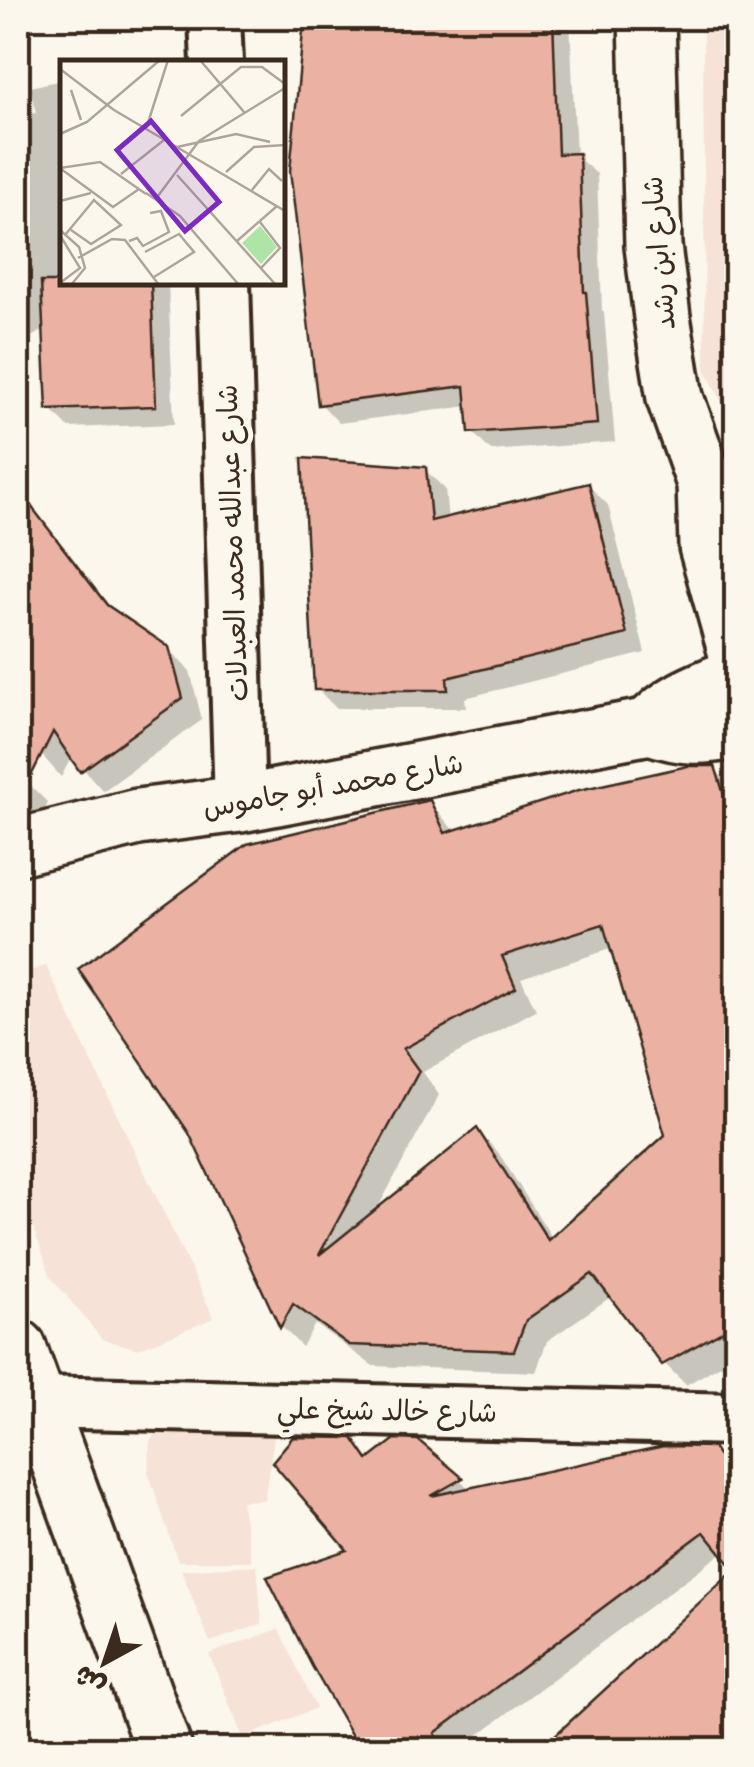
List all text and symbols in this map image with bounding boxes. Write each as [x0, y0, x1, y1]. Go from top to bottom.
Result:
inset map [60, 60, 285, 285]
street label: شارع ابن رشد [633, 174, 685, 331]
street label: شارع عبدالله محمد العبدلات [208, 384, 258, 702]
street label: شارع محمد أبو جاموس [200, 744, 466, 828]
street label: شارع خالد شيخ علي [276, 1390, 497, 1437]
north arrow [55, 1612, 155, 1712]
text: ش [66, 1657, 112, 1705]

